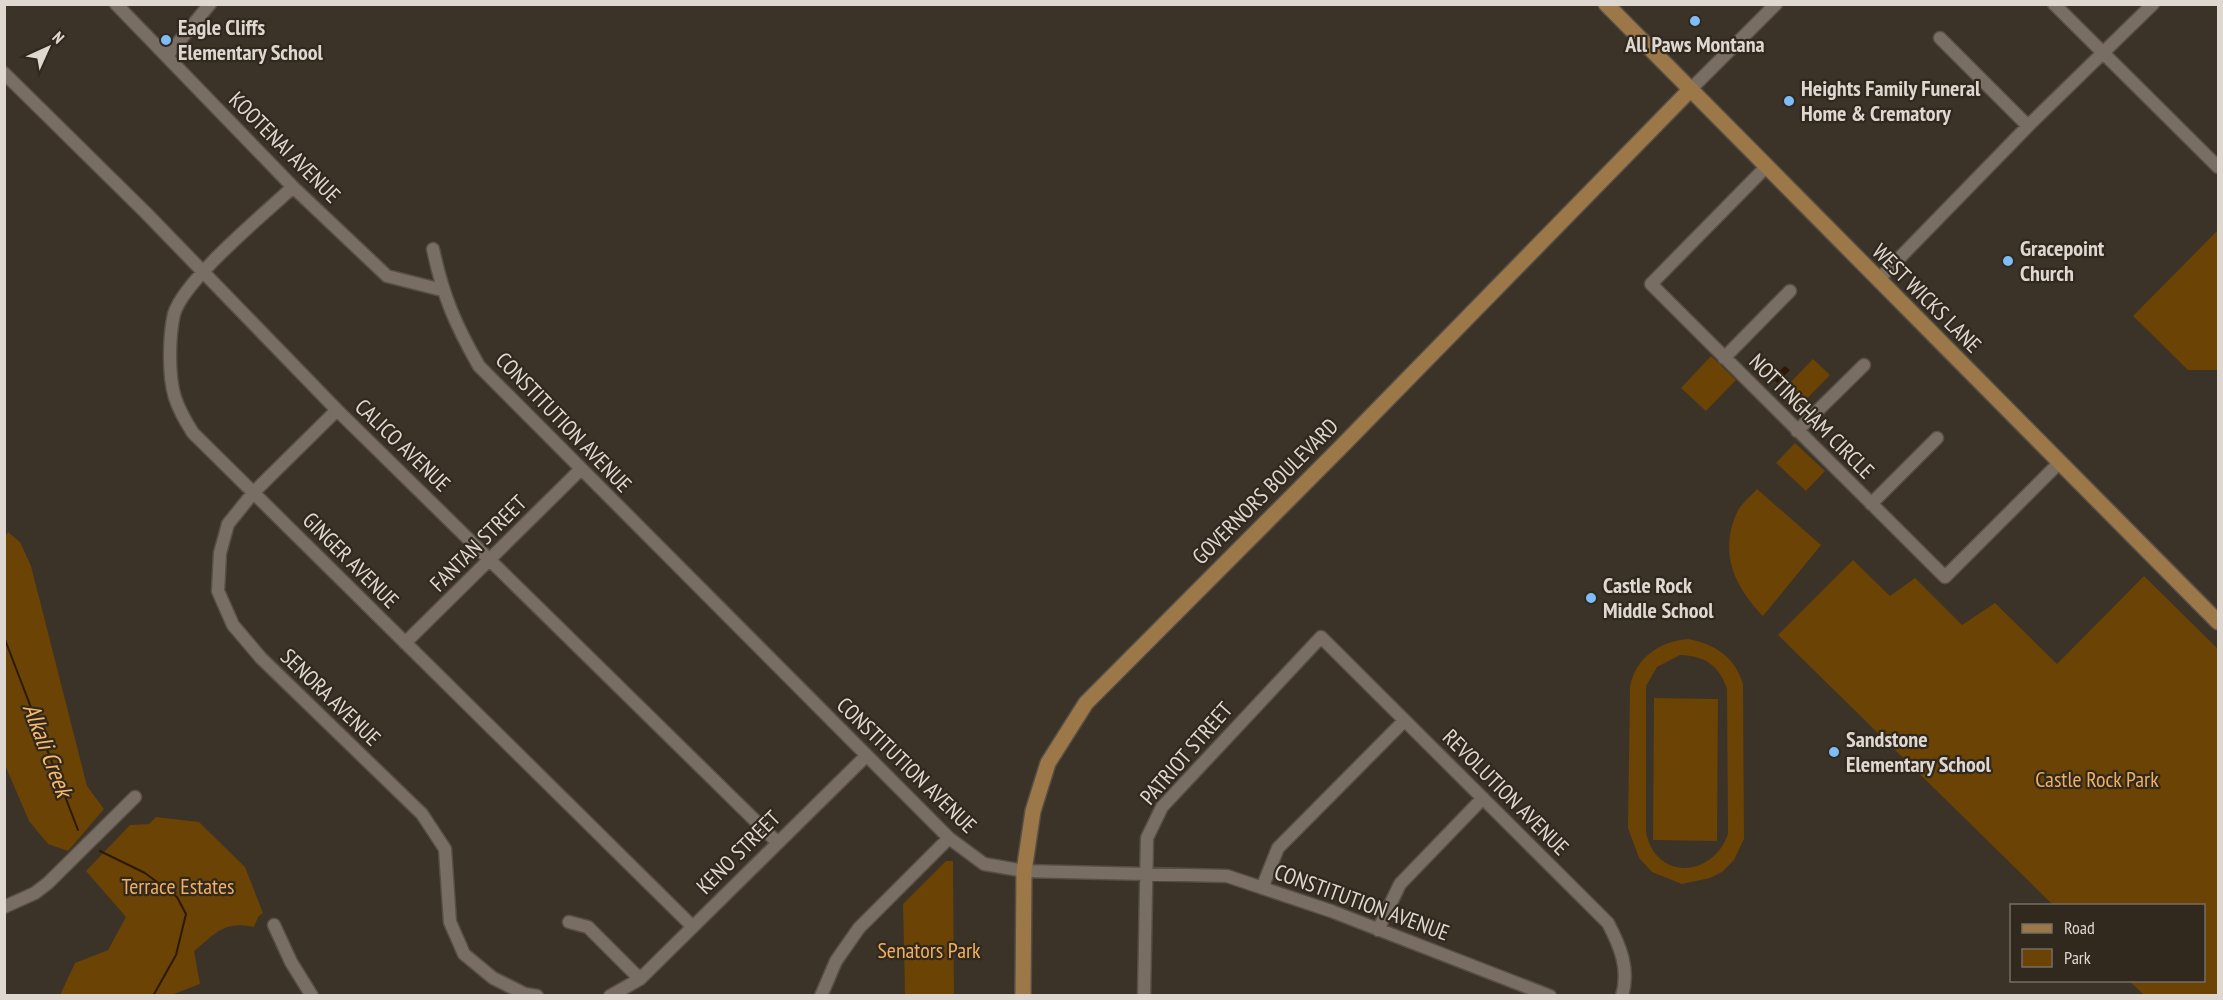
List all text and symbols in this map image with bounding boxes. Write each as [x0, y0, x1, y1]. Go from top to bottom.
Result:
place label: Eagle Cliffs Elementary School [178, 13, 324, 66]
marker: All Paws Montana [1688, 14, 1702, 28]
north arrow [18, 18, 78, 78]
text: N [48, 27, 69, 48]
place label: All Paws Montana [1624, 30, 1765, 58]
marker: Eagle Cliffs Elementary School [159, 33, 173, 47]
place label: Heights Family Funeral Home & Crematory [1801, 74, 1981, 127]
street label: KOOTENAI AVENUE [223, 85, 347, 209]
marker: Heights Family Funeral Home & Crematory [1782, 94, 1796, 108]
place label: Gracepoint Church [2020, 234, 2105, 287]
street label: WEST WICKS LANE [1867, 238, 1987, 358]
marker: Gracepoint Church [2001, 254, 2015, 268]
street label: CONSTITUTION AVENUE [490, 346, 638, 498]
street label: NOTTINGHAM CIRCLE [1744, 348, 1880, 484]
street label: CALICO AVENUE [349, 393, 457, 497]
street label: GOVERNORS BOULEVARD [1186, 412, 1344, 570]
street label: FANTAN STREET [424, 489, 532, 597]
street label: GINGER AVENUE [297, 506, 405, 614]
place label: Castle Rock Middle School [1603, 571, 1714, 624]
marker: Castle Rock Middle School [1584, 591, 1598, 605]
street label: SENORA AVENUE [275, 642, 387, 752]
street label: CONSTITUTION AVENUE [831, 691, 983, 839]
street label: PATRIOT STREET [1134, 696, 1238, 810]
water label: Alkali Creek [16, 699, 81, 804]
street label: REVOLUTION AVENUE [1437, 723, 1575, 861]
place label: Sandstone Elementary School [1846, 725, 1992, 778]
marker: Sandstone Elementary School [1827, 745, 1841, 759]
park label: Castle Rock Park [2035, 765, 2159, 793]
street label: KENO STREET [690, 804, 786, 900]
street label: CONSTITUTION AVENUE [1271, 857, 1453, 947]
park label: Terrace Estates [122, 872, 234, 900]
legend [2010, 904, 2205, 982]
text: Road [2064, 916, 2095, 939]
park label: Senators Park [877, 936, 981, 964]
text: Park [2064, 946, 2091, 969]

